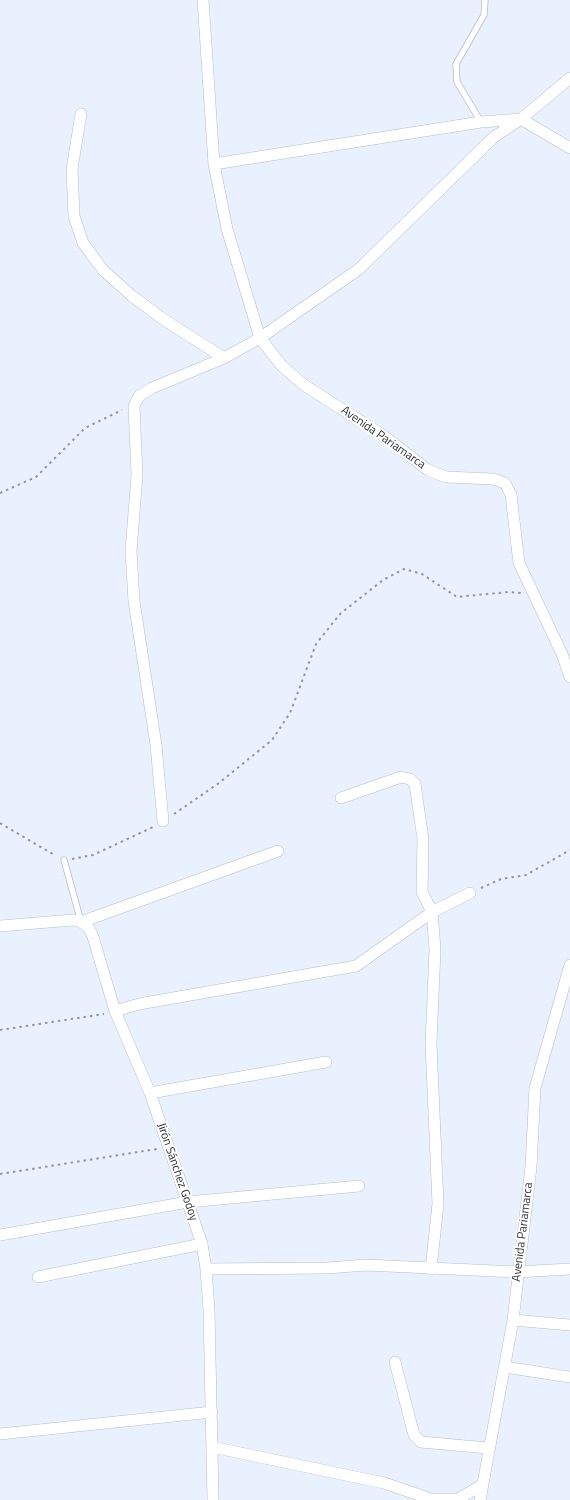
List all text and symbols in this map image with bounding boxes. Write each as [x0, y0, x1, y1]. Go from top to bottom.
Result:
street label: Avenida Pariamarca [338, 403, 428, 473]
street label: Jirón Sánchez Godoy [154, 1121, 200, 1223]
street label: Avenida Pariamarca [510, 1182, 536, 1282]

